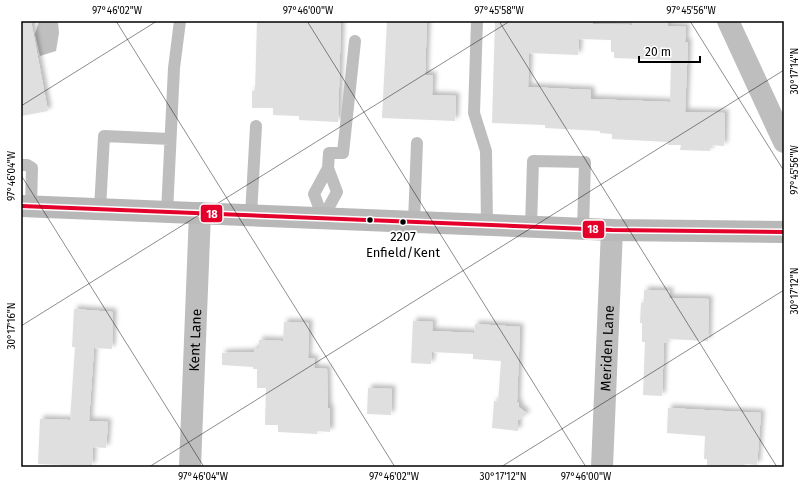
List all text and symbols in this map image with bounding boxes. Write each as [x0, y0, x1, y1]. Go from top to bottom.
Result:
text: 97°46'02"W [92, 5, 143, 17]
text: 97°46'00"W [283, 5, 334, 17]
text: 97°45'58"W [474, 5, 525, 17]
text: 97°45'56"W [666, 5, 716, 17]
scale bar [639, 38, 700, 64]
text: 20 m [645, 45, 671, 59]
text: 30°17'14"N [789, 48, 801, 94]
text: 97°45'56"W [789, 145, 801, 195]
text: 97°46'04"W [6, 150, 18, 201]
line badge: 18 [200, 204, 223, 223]
text: 18 [206, 208, 218, 221]
unlabelled marker [365, 215, 375, 225]
marker: 2207 Enfield/Kent [398, 217, 408, 227]
line badge: 18 [582, 220, 605, 239]
text: 18 [587, 223, 599, 236]
place label: 2207 Enfield/Kent [366, 229, 440, 260]
text: 30°17'12"N [789, 268, 801, 314]
text: 30°17'16"N [6, 302, 18, 350]
street label: Meriden Lane [597, 305, 618, 392]
street label: Kent Lane [186, 308, 205, 372]
text: 97°46'04"W [178, 471, 229, 483]
text: 97°46'02"W [369, 471, 420, 483]
text: 30°17'12"N [480, 471, 526, 483]
text: 97°46'00"W [561, 471, 612, 483]

